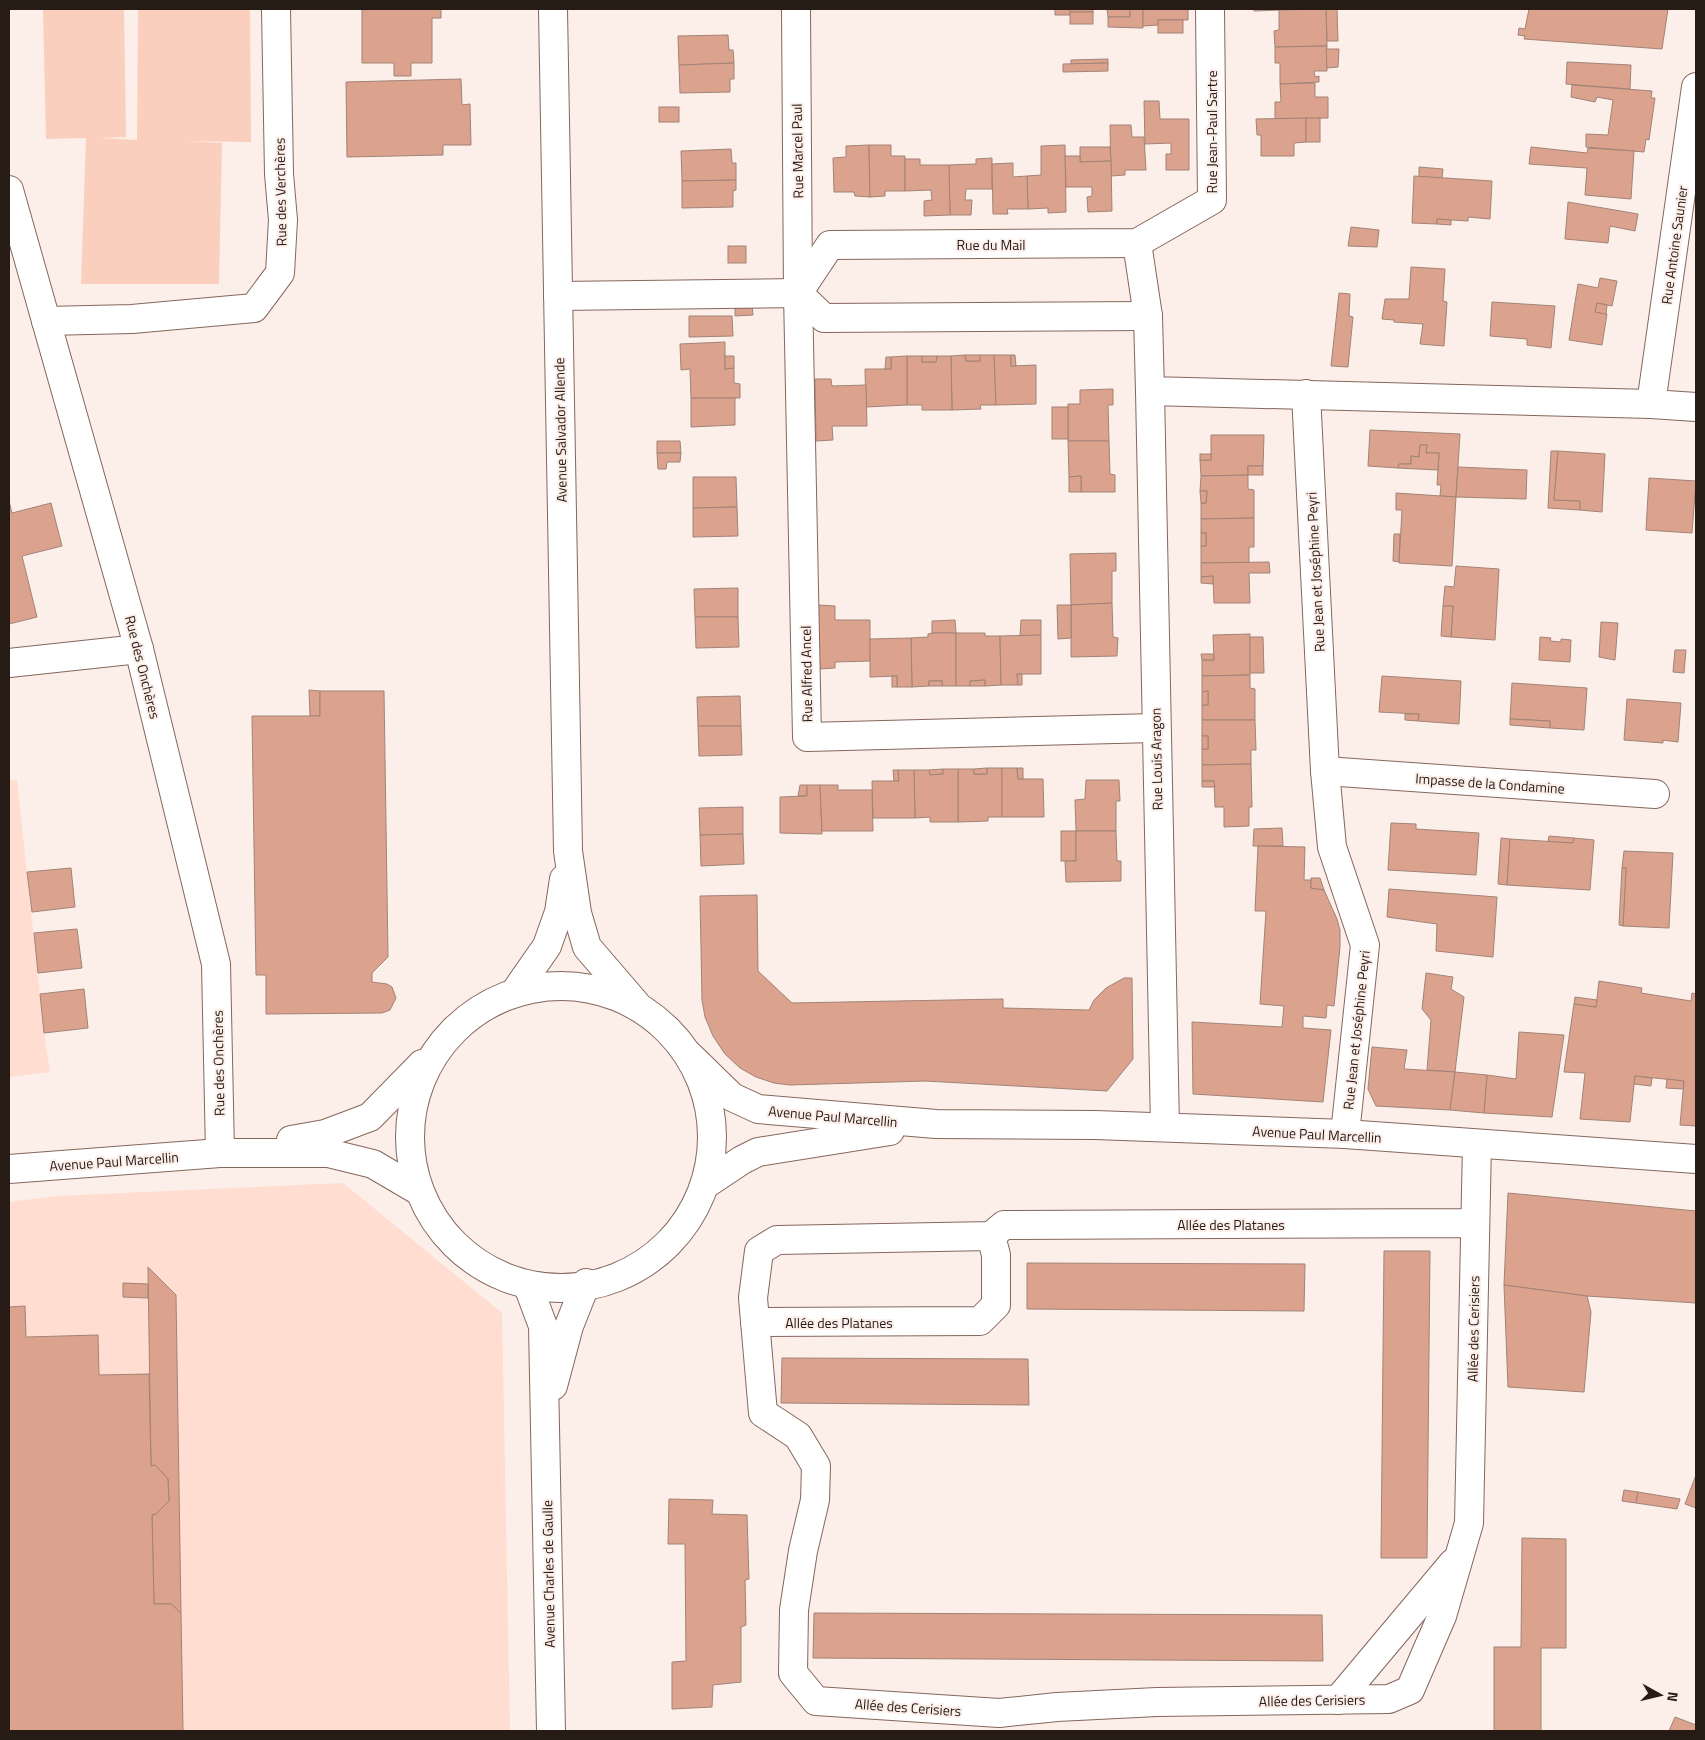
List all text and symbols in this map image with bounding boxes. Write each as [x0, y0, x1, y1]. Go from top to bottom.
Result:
street label: Rue Jean-Paul Sartre [1201, 70, 1222, 194]
street label: Rue Marcel Paul [786, 103, 808, 199]
street label: Rue des Verchères [269, 137, 291, 247]
street label: Rue Antoine Saunier [1655, 184, 1693, 306]
street label: Rue du Mail [956, 234, 1026, 255]
street label: Avenue Salvador Allende [548, 357, 572, 503]
street label: Rue Jean et Joséphine Peyri [1300, 491, 1330, 653]
street label: Rue des Onchères [120, 613, 166, 721]
street label: Rue Alfred Ancel [795, 625, 817, 723]
street label: Rue Louis Aragon [1145, 708, 1167, 810]
street label: Impasse de la Condamine [1415, 767, 1565, 799]
street label: Rue Jean et Joséphine Peyri [1337, 949, 1375, 1111]
street label: Rue des Onchères [207, 1010, 229, 1116]
street label: Avenue Paul Marcellin [768, 1100, 898, 1132]
street label: Avenue Paul Marcellin [1252, 1120, 1382, 1148]
street label: Avenue Paul Marcellin [49, 1146, 179, 1176]
street label: Allée des Platanes [1177, 1214, 1285, 1235]
street label: Allée des Cerisiers [1462, 1276, 1484, 1382]
street label: Allée des Platanes [785, 1312, 893, 1333]
street label: Avenue Charles de Gaulle [536, 1500, 560, 1648]
north arrow [1635, 1670, 1685, 1720]
street label: Allée des Cerisiers [1259, 1689, 1365, 1711]
text: N [1662, 1691, 1684, 1703]
street label: Allée des Cerisiers [854, 1693, 962, 1721]

